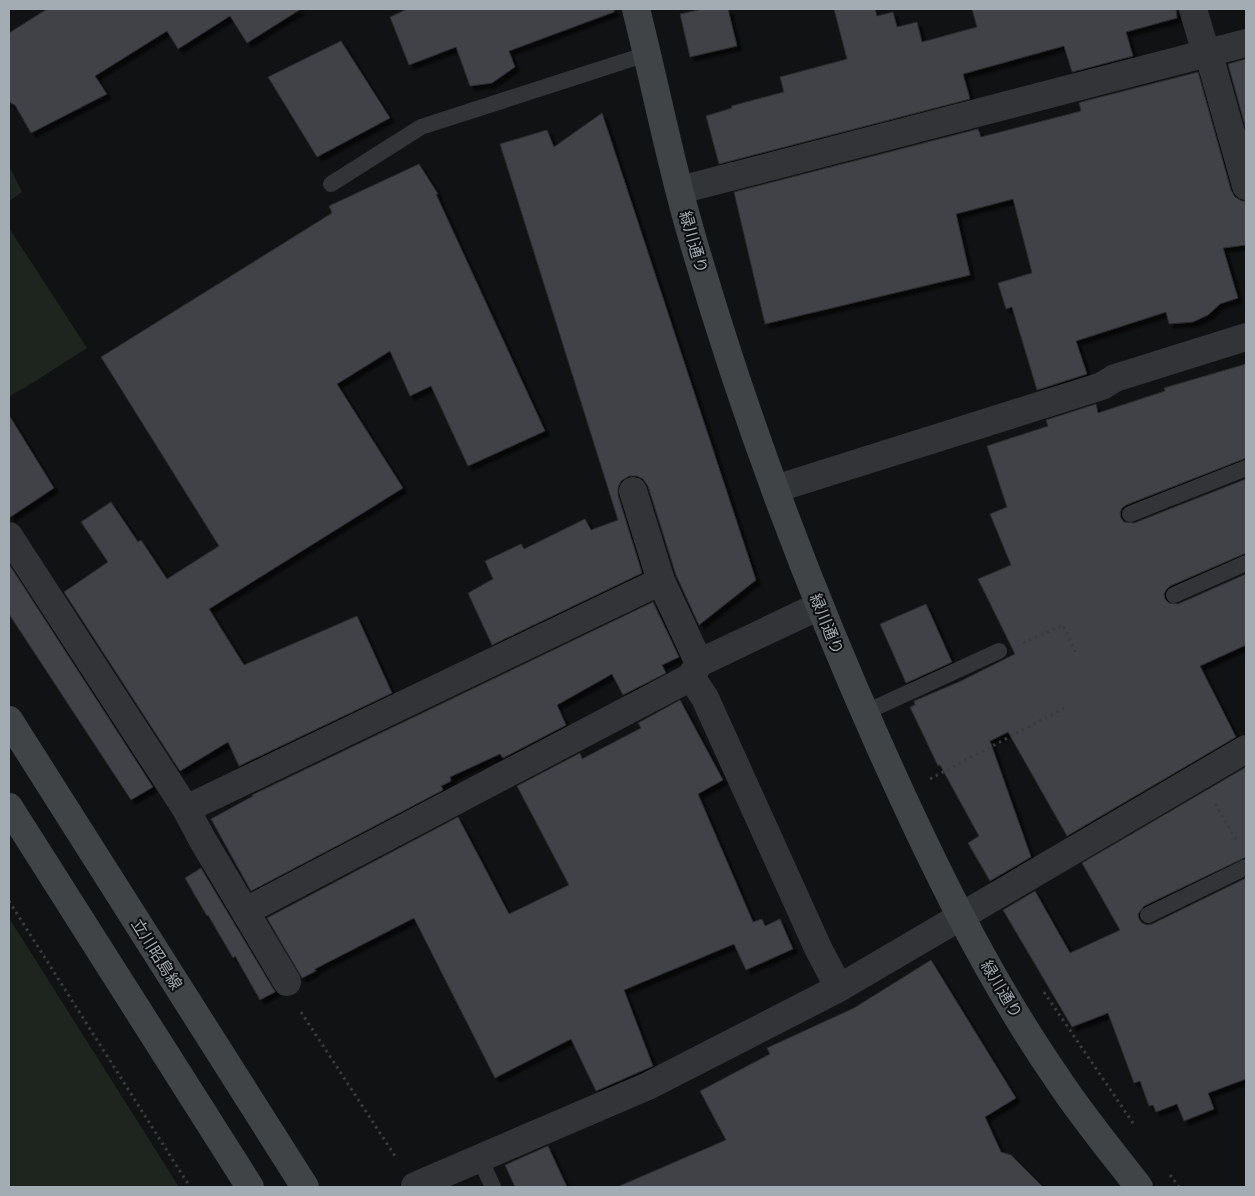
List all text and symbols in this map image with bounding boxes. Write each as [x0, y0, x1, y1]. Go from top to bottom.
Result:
street label: 緑川通り [677, 208, 712, 275]
street label: 緑川通り [807, 591, 848, 657]
street label: 立川昭島線 [128, 915, 187, 993]
street label: 緑川通り [978, 956, 1027, 1021]

